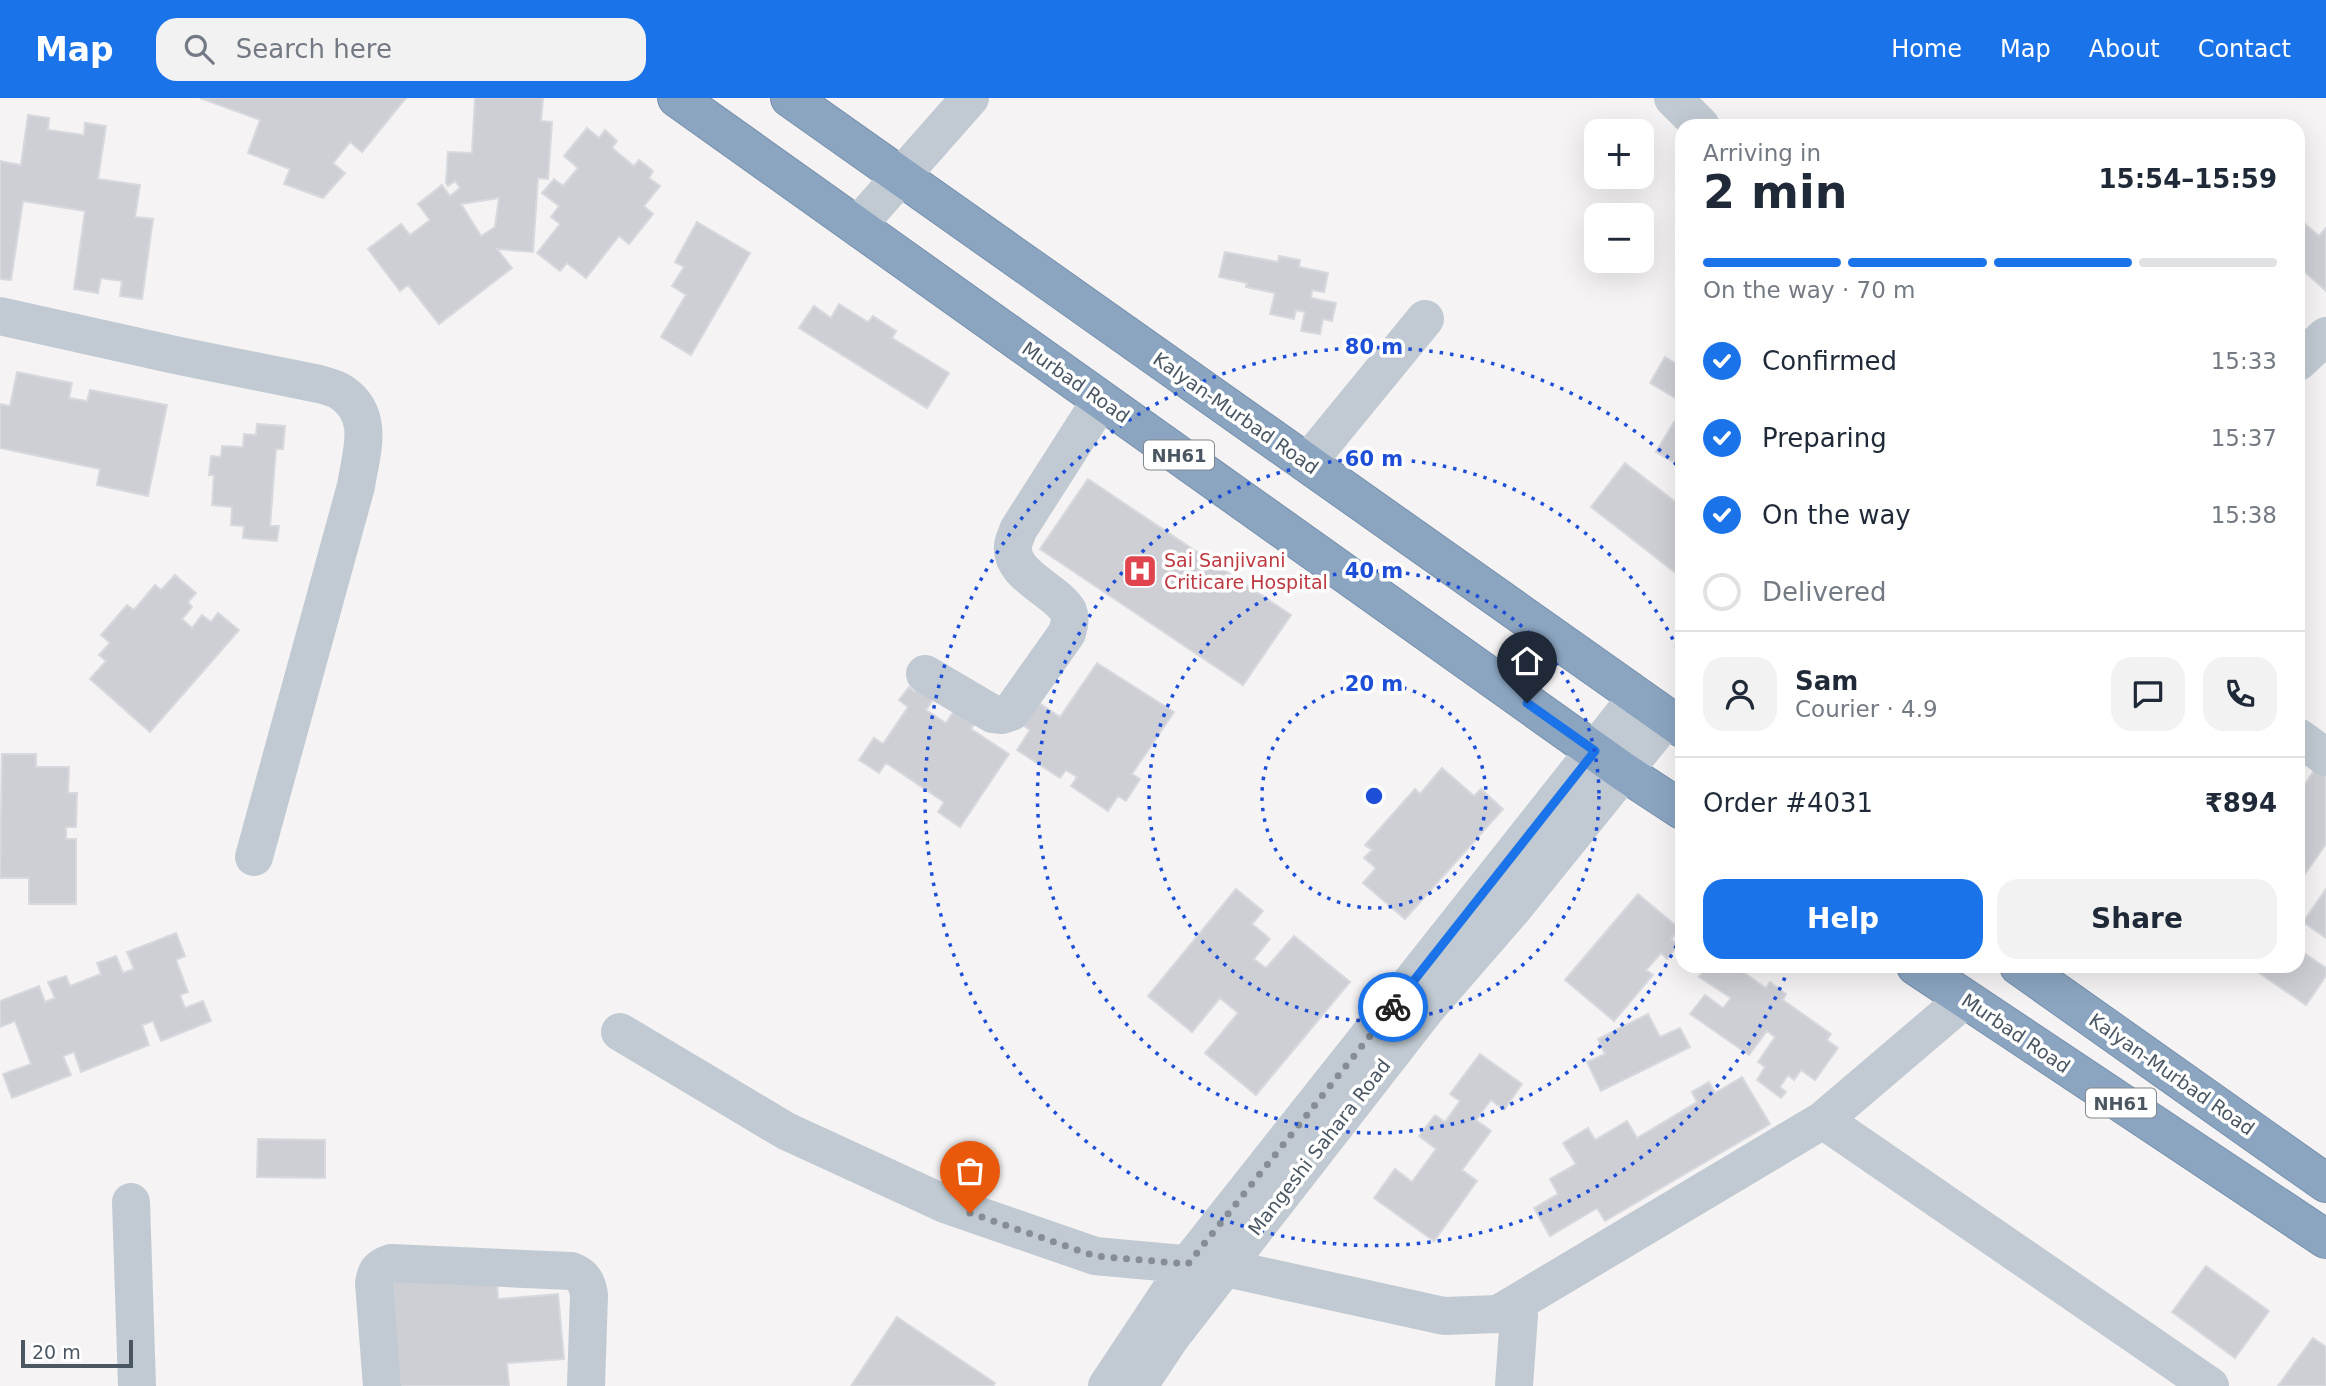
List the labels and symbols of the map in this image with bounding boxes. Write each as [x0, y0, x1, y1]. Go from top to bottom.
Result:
text: 80 m [1345, 335, 1403, 359]
street label: Murbad Road [1018, 337, 1134, 427]
street label: Kalyan-Murbad Road [1149, 348, 1323, 478]
road number: NH61 [1144, 440, 1214, 470]
text: 60 m [1345, 447, 1403, 471]
place label: Sai Sanjivani Criticare Hospital [1164, 549, 1328, 593]
hospital icon: Sai Sanjivani Criticare Hospital [1121, 552, 1159, 590]
text: 40 m [1345, 559, 1403, 583]
pin [1497, 631, 1557, 703]
text: 20 m [1345, 672, 1403, 696]
centre of rings [1362, 784, 1386, 808]
courier [1358, 972, 1428, 1042]
street label: Murbad Road [1958, 989, 2074, 1077]
street label: Kalyan-Murbad Road [2085, 1009, 2259, 1139]
street label: Mangeshi Sahara Road [1243, 1054, 1395, 1240]
road number: NH61 [2086, 1088, 2156, 1118]
pin [940, 1141, 1000, 1213]
scale bar [21, 1337, 133, 1369]

